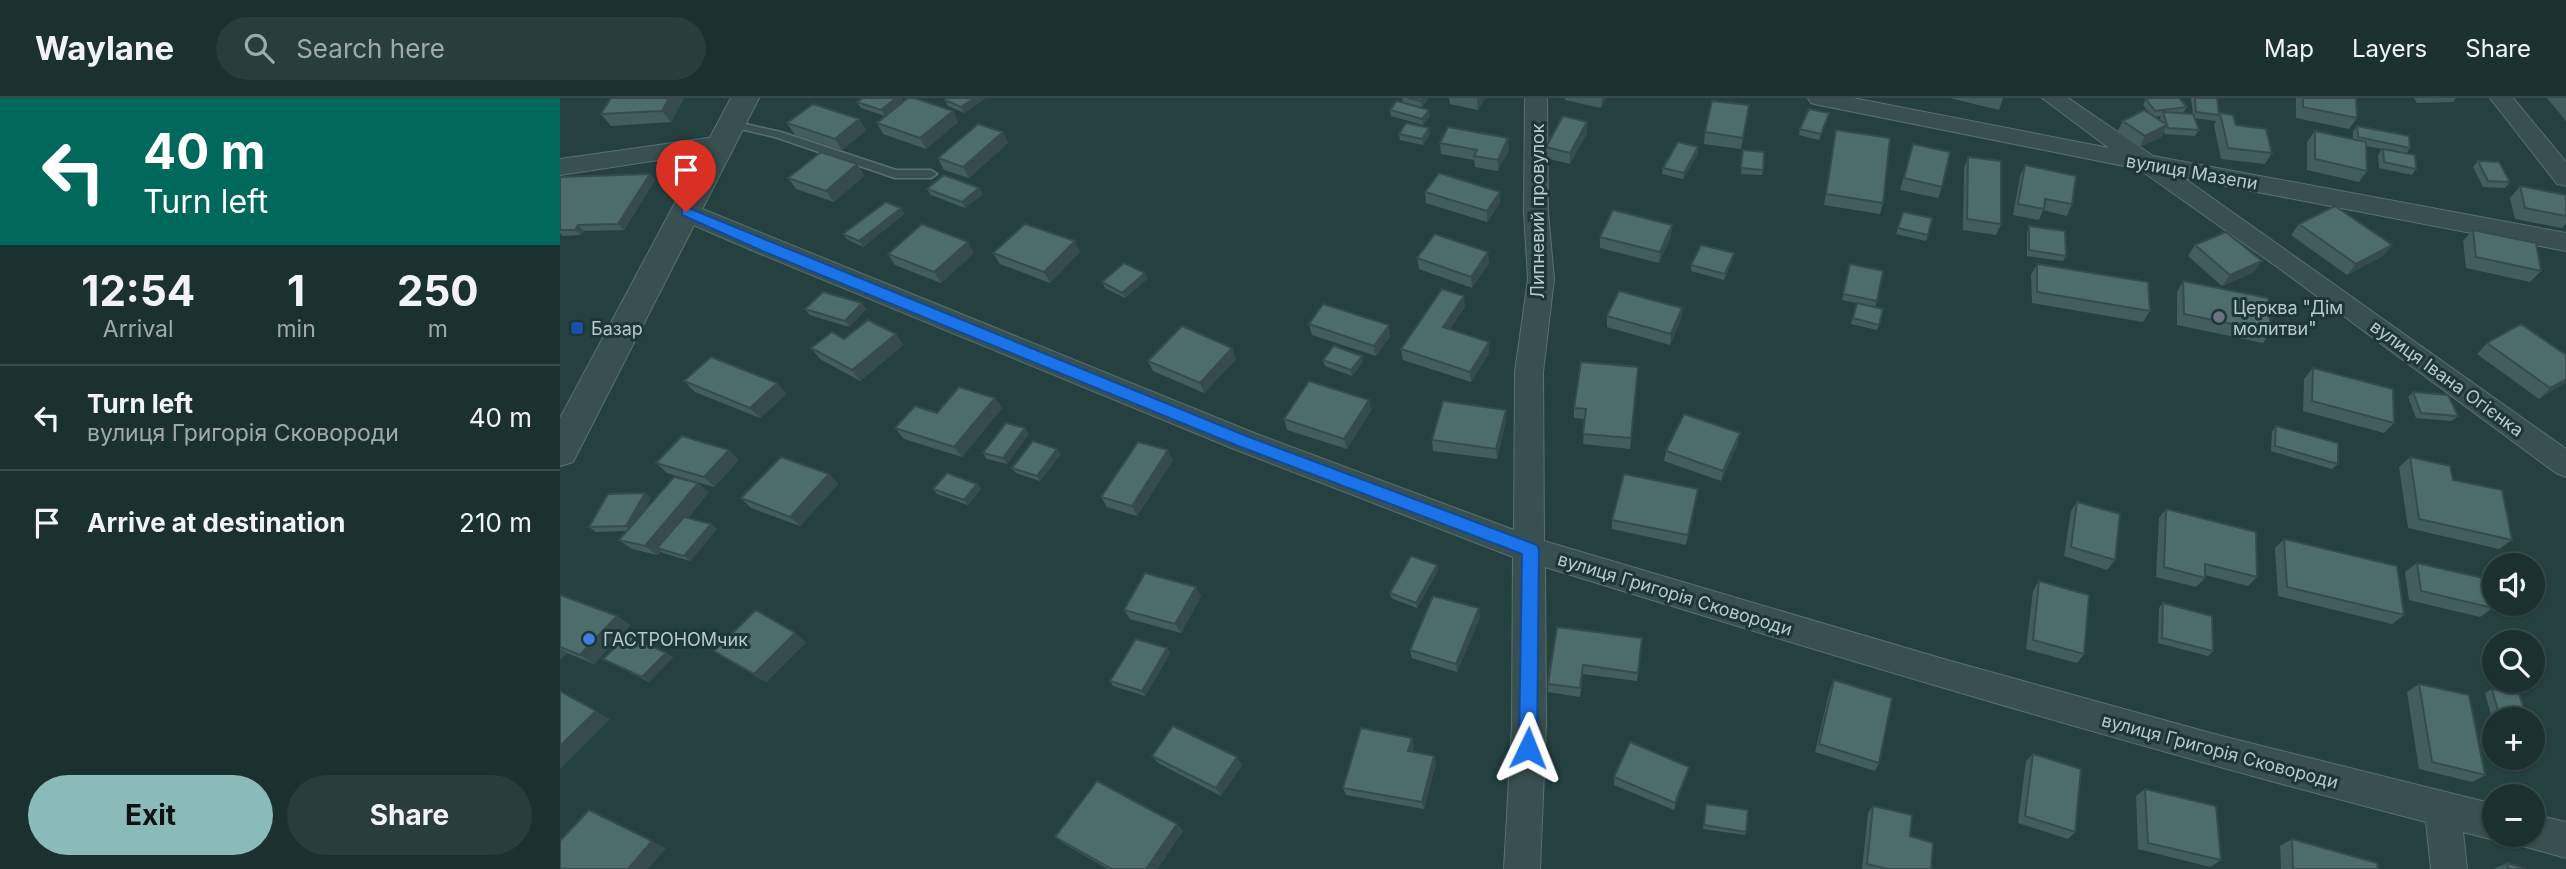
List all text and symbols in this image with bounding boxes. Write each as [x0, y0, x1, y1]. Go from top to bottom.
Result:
search box [216, 17, 706, 80]
text: Waylane [35, 28, 174, 68]
icon: search [240, 29, 278, 67]
text: Search here [296, 33, 445, 64]
text: Map [2264, 34, 2314, 63]
text: Layers [2352, 34, 2427, 63]
text: Share [2465, 34, 2531, 63]
text: 40 m [143, 122, 266, 181]
street label: Липневий провулок [1527, 123, 1548, 299]
icon: left [28, 126, 119, 217]
pin [656, 140, 716, 212]
street label: вулиця Мазепи [2125, 150, 2259, 194]
icon: arrive [667, 151, 705, 189]
text: Turn left [143, 182, 268, 221]
text: 12:54 [81, 265, 195, 316]
text: 1 [287, 265, 305, 316]
text: 250 [397, 265, 479, 316]
place label: Церква "Дім молитви" [2233, 297, 2343, 339]
marker: Церква "Дім молитви" [2211, 309, 2227, 325]
text: Arrival [103, 315, 174, 343]
text: min [276, 315, 316, 343]
text: m [428, 315, 448, 343]
street label: вулиця Івана Огієнка [2366, 315, 2528, 441]
place label: Базар [591, 318, 643, 339]
marker: Базар [569, 320, 585, 336]
text: Turn left [87, 388, 193, 419]
icon: left [28, 399, 66, 437]
text: 40 m [469, 402, 532, 433]
text: вулиця Григорія Сковороди [87, 419, 399, 447]
icon: arrive [28, 504, 66, 542]
text: Arrive at destination [87, 507, 346, 538]
text: 210 m [459, 507, 532, 538]
street label: вулиця Григорія Сковороди [1555, 548, 1795, 640]
map controls [2482, 553, 2545, 847]
button: sound [2482, 553, 2545, 616]
place label: ГАСТРОНОМчик [603, 629, 748, 650]
button: search [2482, 630, 2545, 693]
marker: ГАСТРОНОМчик [581, 631, 597, 647]
button: + [2482, 707, 2545, 770]
street label: вулиця Григорія Сковороди [2099, 709, 2341, 793]
position arrow [1491, 711, 1565, 785]
button: Exit [28, 775, 273, 855]
button: Share [287, 775, 532, 855]
button: − [2482, 784, 2545, 847]

